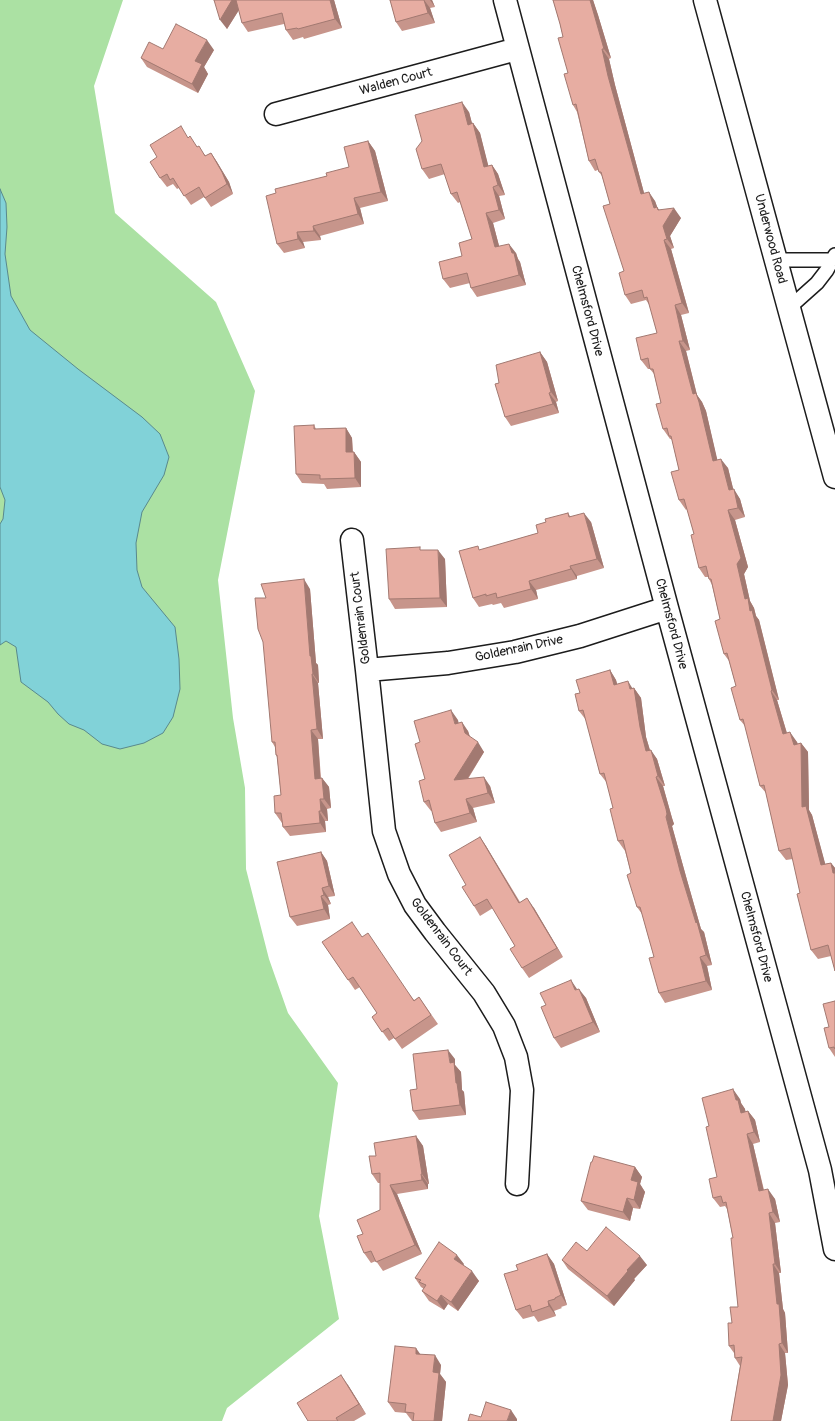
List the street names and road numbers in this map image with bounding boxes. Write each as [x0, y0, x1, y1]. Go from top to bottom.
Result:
street label: Walden Court [358, 65, 434, 99]
street label: Underwood Road [751, 192, 789, 286]
street label: Chelmsford Drive [567, 264, 607, 358]
street label: Goldenrain Court [348, 571, 374, 665]
street label: Chelmsford Drive [651, 577, 691, 671]
street label: Goldenrain Drive [474, 632, 564, 666]
street label: Chelmsford Drive [736, 890, 776, 984]
street label: Goldenrain Court [407, 895, 475, 979]

